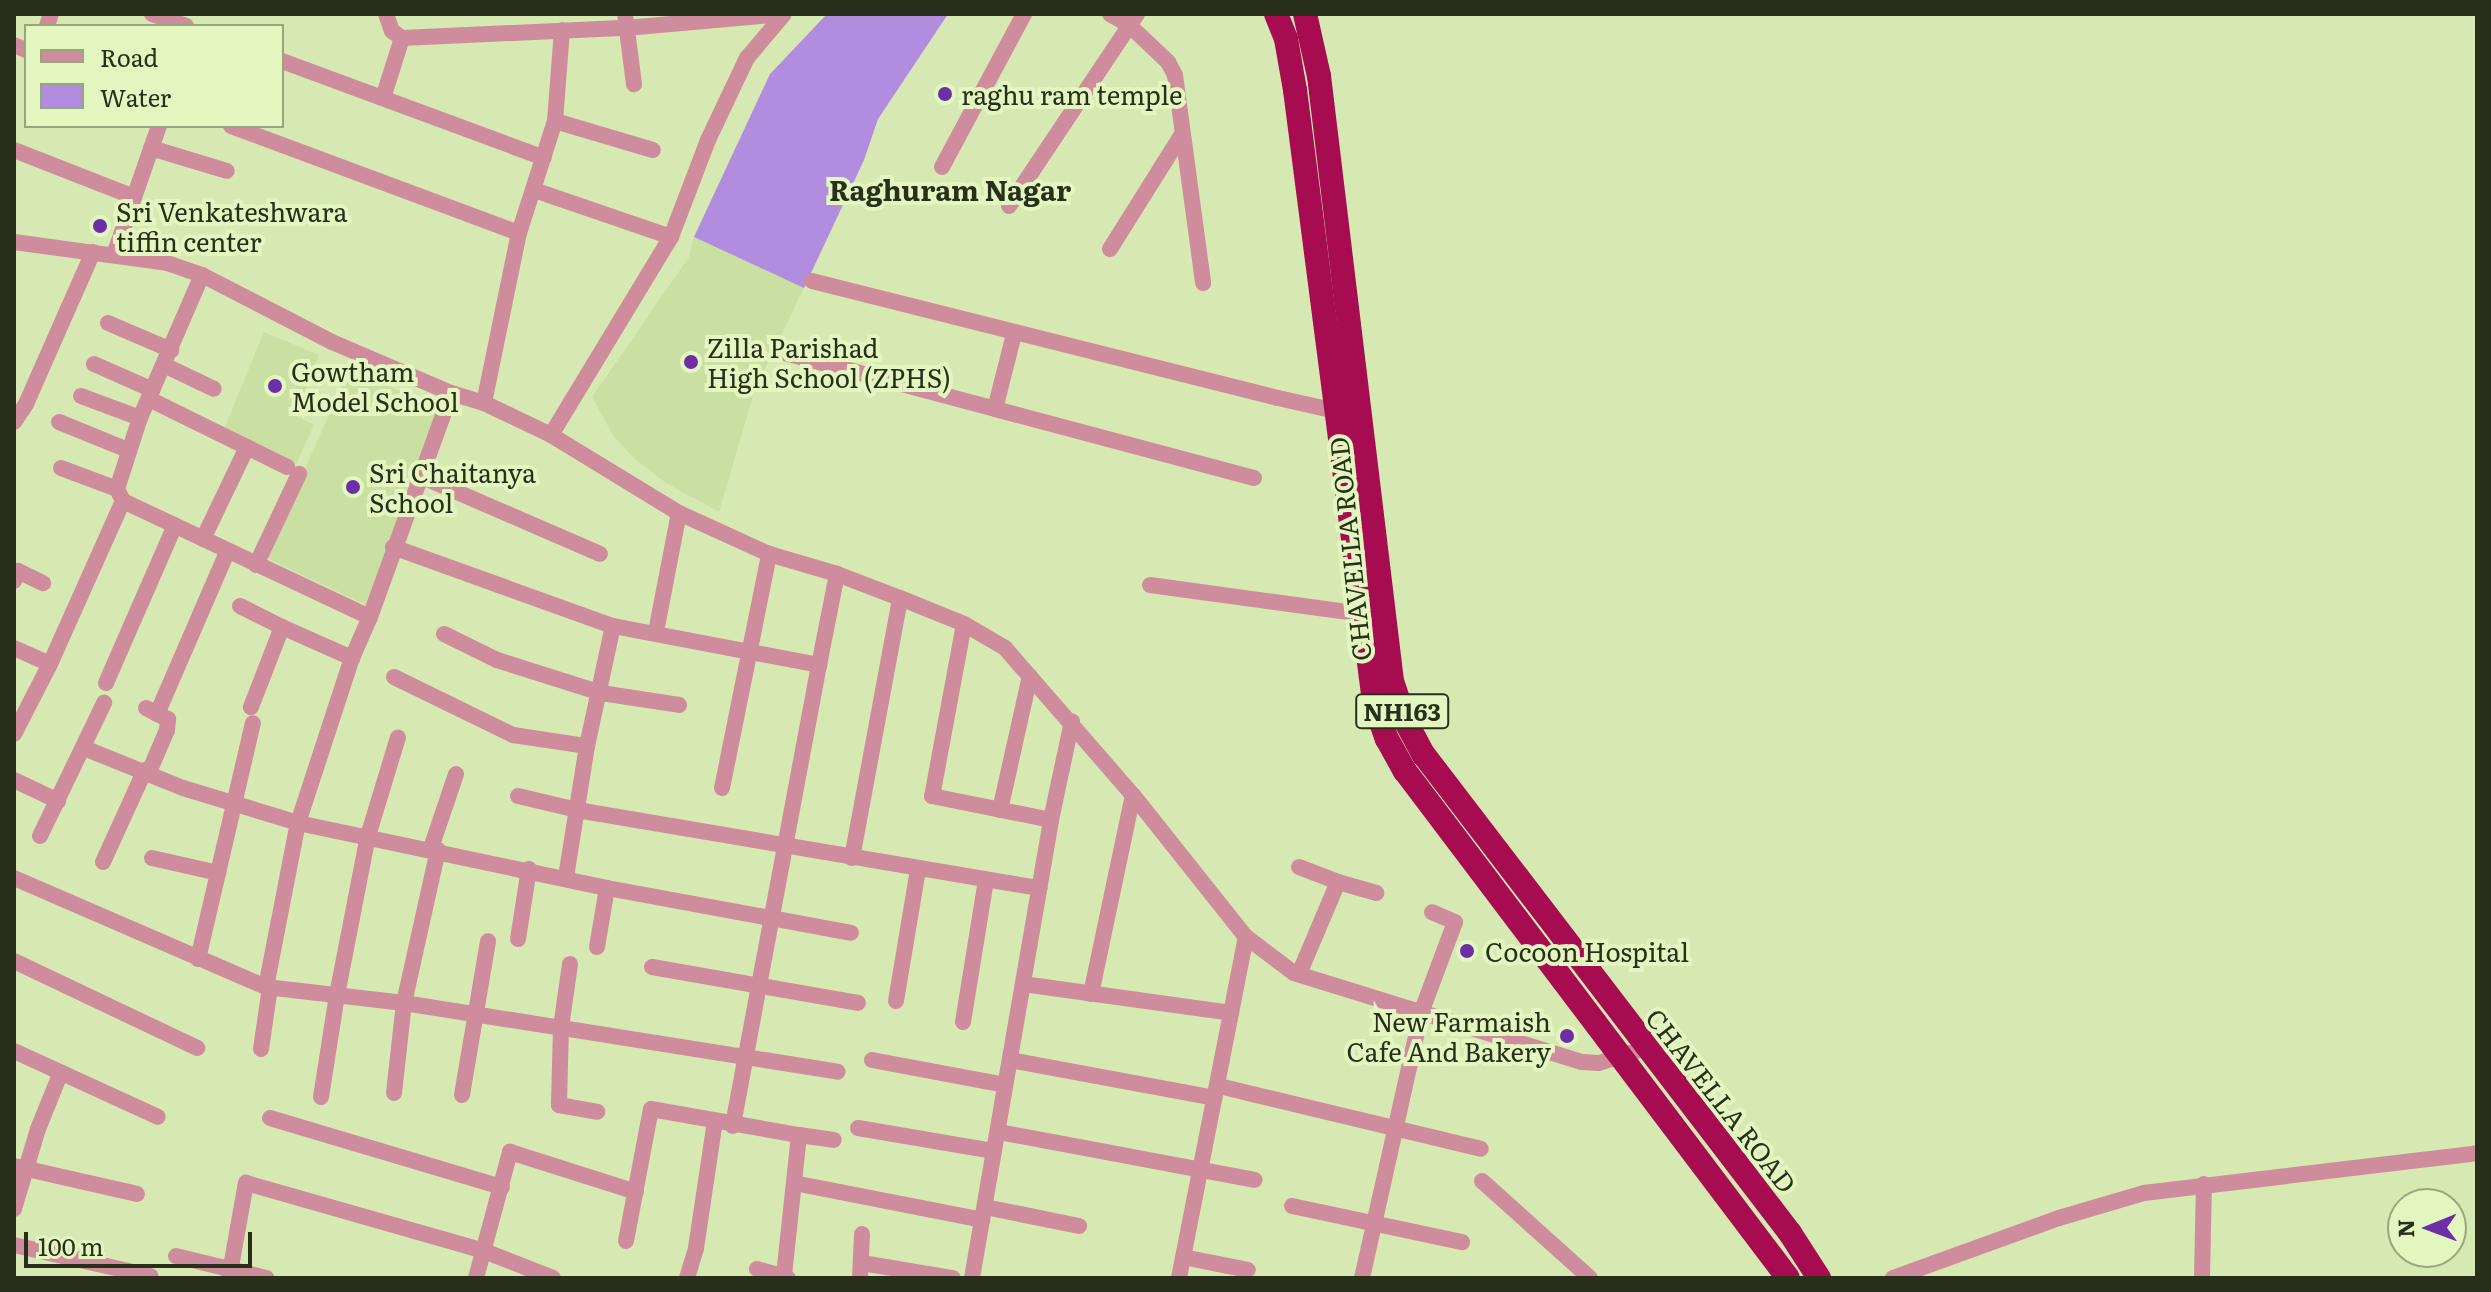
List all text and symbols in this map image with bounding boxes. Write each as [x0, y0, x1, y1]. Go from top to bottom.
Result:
legend [24, 24, 284, 128]
text: Road [100, 39, 158, 74]
place label: raghu ram temple [961, 78, 1182, 110]
text: Water [100, 79, 171, 114]
marker: raghu ram temple [936, 85, 954, 103]
district label: Raghuram Nagar [829, 172, 1071, 206]
place label: Sri Venkateshwara tiffin center [116, 195, 347, 256]
marker: Sri Venkateshwara tiffin center [91, 217, 109, 235]
place label: Zilla Parishad High School (ZPHS) [707, 331, 951, 392]
marker: Zilla Parishad High School (ZPHS) [682, 353, 700, 371]
place label: Gowtham Model School [291, 355, 459, 416]
marker: Gowtham Model School [266, 377, 284, 395]
street label: CHAVELLA ROAD [1322, 436, 1376, 662]
place label: Sri Chaitanya School [369, 456, 536, 518]
marker: Sri Chaitanya School [344, 478, 362, 496]
road number: NH163 [1354, 691, 1450, 731]
place label: Cocoon Hospital [1485, 935, 1689, 967]
marker: Cocoon Hospital [1456, 940, 1478, 962]
street label: CHAVELLA ROAD [1640, 1002, 1804, 1198]
place label: New Farmaish Cafe And Bakery [1347, 1005, 1551, 1066]
marker: New Farmaish Cafe And Bakery [1558, 1027, 1576, 1045]
north arrow [2387, 1188, 2467, 1268]
scale bar [28, 1216, 256, 1266]
text: N [2388, 1219, 2421, 1238]
text: 100 m [38, 1228, 104, 1263]

